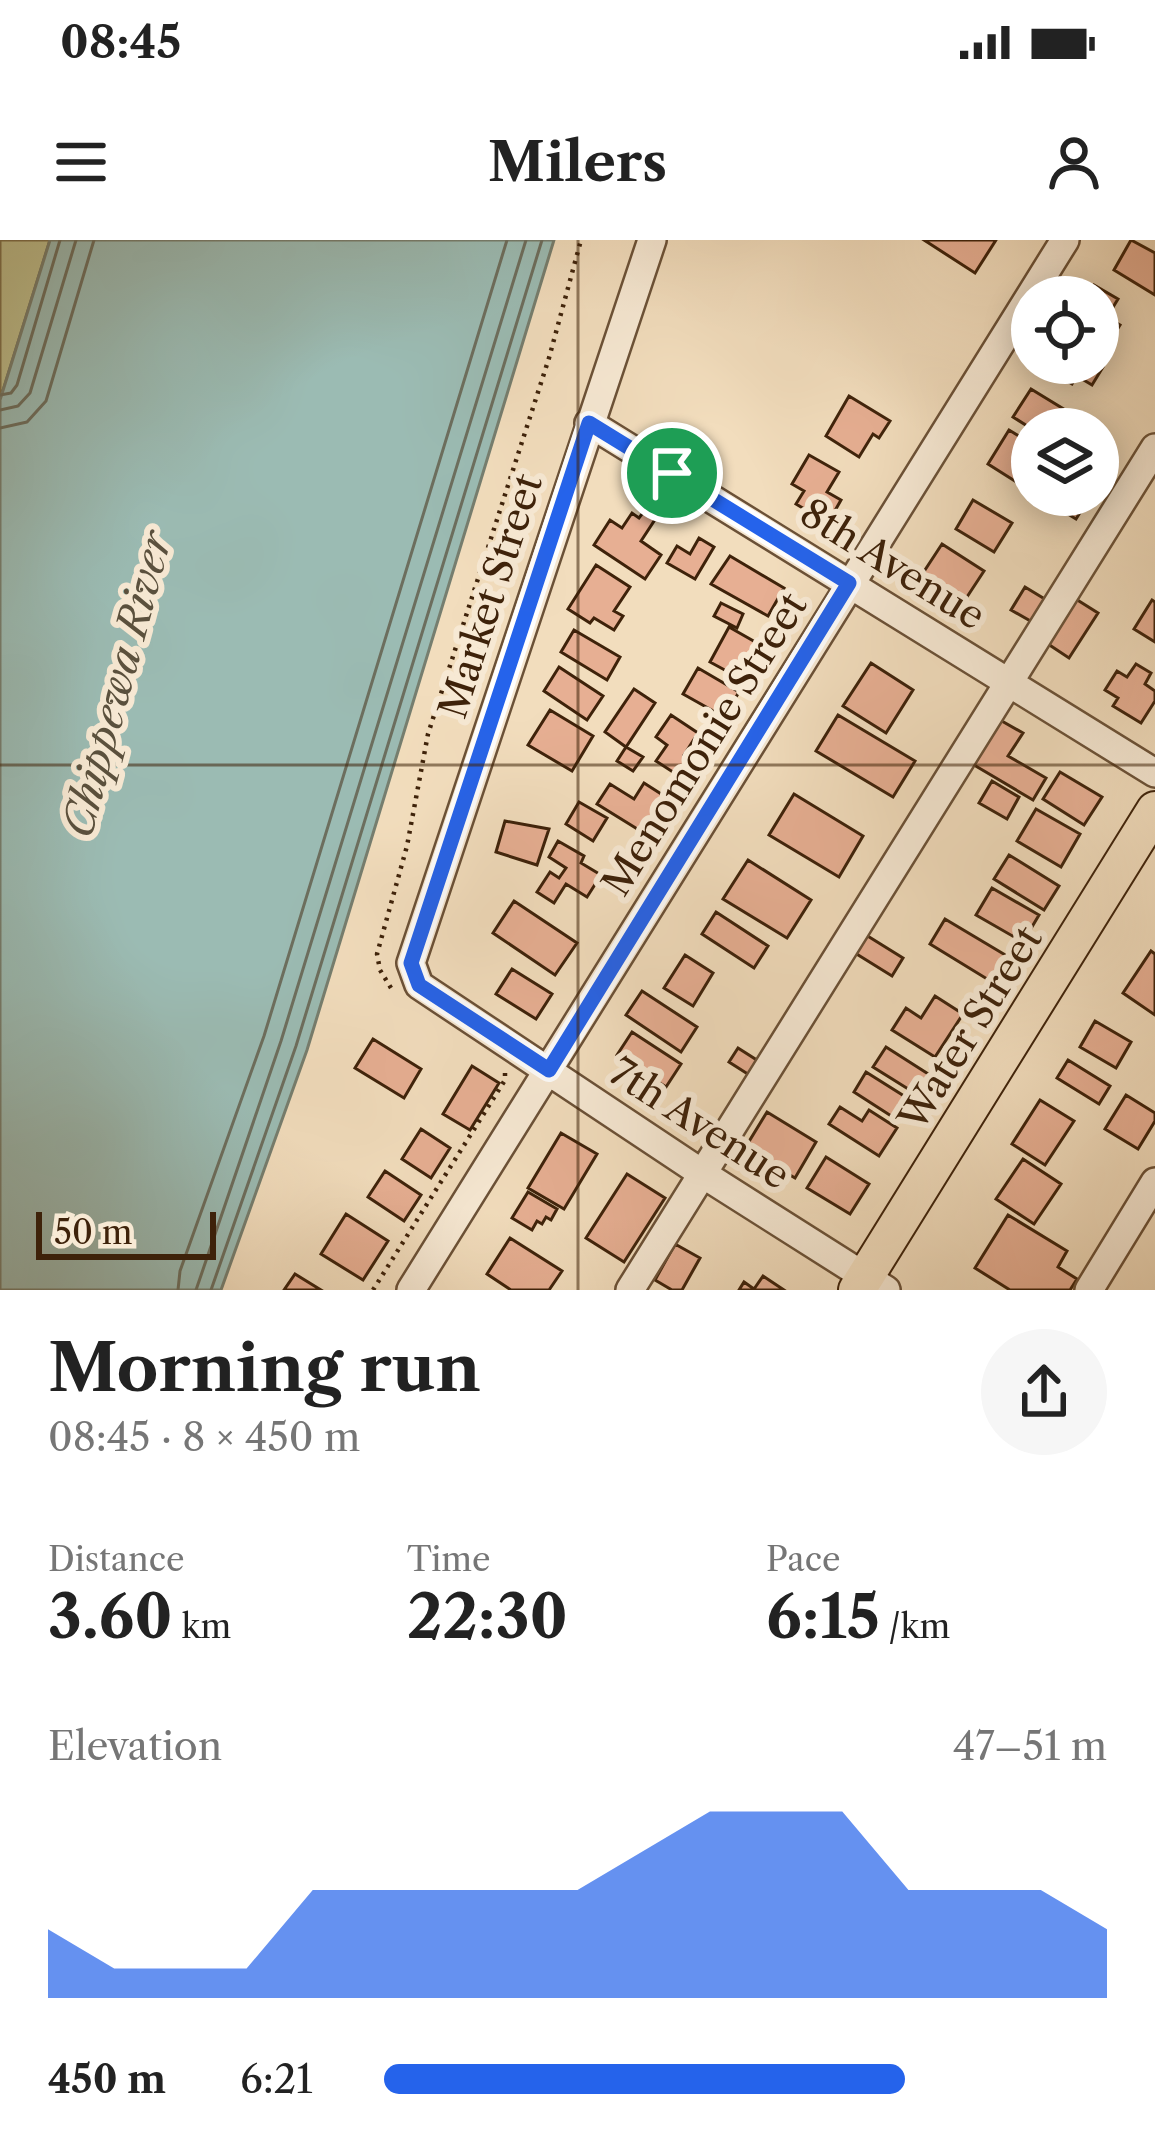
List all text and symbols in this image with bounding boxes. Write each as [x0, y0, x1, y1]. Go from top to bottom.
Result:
text: 08:45 [60, 14, 181, 70]
icon: menu [48, 129, 114, 195]
text: Milers [488, 129, 667, 195]
icon: person [1041, 129, 1107, 195]
map controls [1011, 276, 1119, 516]
button: locate [1011, 276, 1119, 384]
button: layers [1011, 408, 1119, 516]
pin [621, 422, 723, 524]
icon: arrive [639, 440, 705, 506]
street label: Market Street [428, 468, 552, 724]
street label: 8th Avenue [792, 488, 994, 640]
water label: Chippewa River [51, 523, 183, 843]
street label: Menomonie Street [591, 584, 817, 904]
street label: Water Street [888, 917, 1052, 1140]
street label: 7th Avenue [601, 1047, 799, 1199]
scale bar [36, 1206, 216, 1259]
text: 50 m [54, 1212, 132, 1253]
text: Morning run [48, 1327, 481, 1408]
button: share [981, 1329, 1107, 1455]
text: 08:45 · 8 × 450 m [48, 1413, 360, 1461]
text: Distance [48, 1539, 185, 1580]
text: Time [407, 1539, 490, 1580]
text: Pace [766, 1539, 841, 1580]
text: 3.60 [48, 1580, 173, 1654]
text: 22:30 [407, 1580, 568, 1654]
text: 6:15 [766, 1580, 880, 1654]
text: km [173, 1606, 231, 1647]
text: /km [880, 1606, 950, 1647]
text: Elevation [48, 1722, 222, 1770]
text: 47–51 m [953, 1722, 1107, 1770]
text: 450 m [48, 2055, 166, 2103]
text: 6:21 [240, 2055, 313, 2103]

